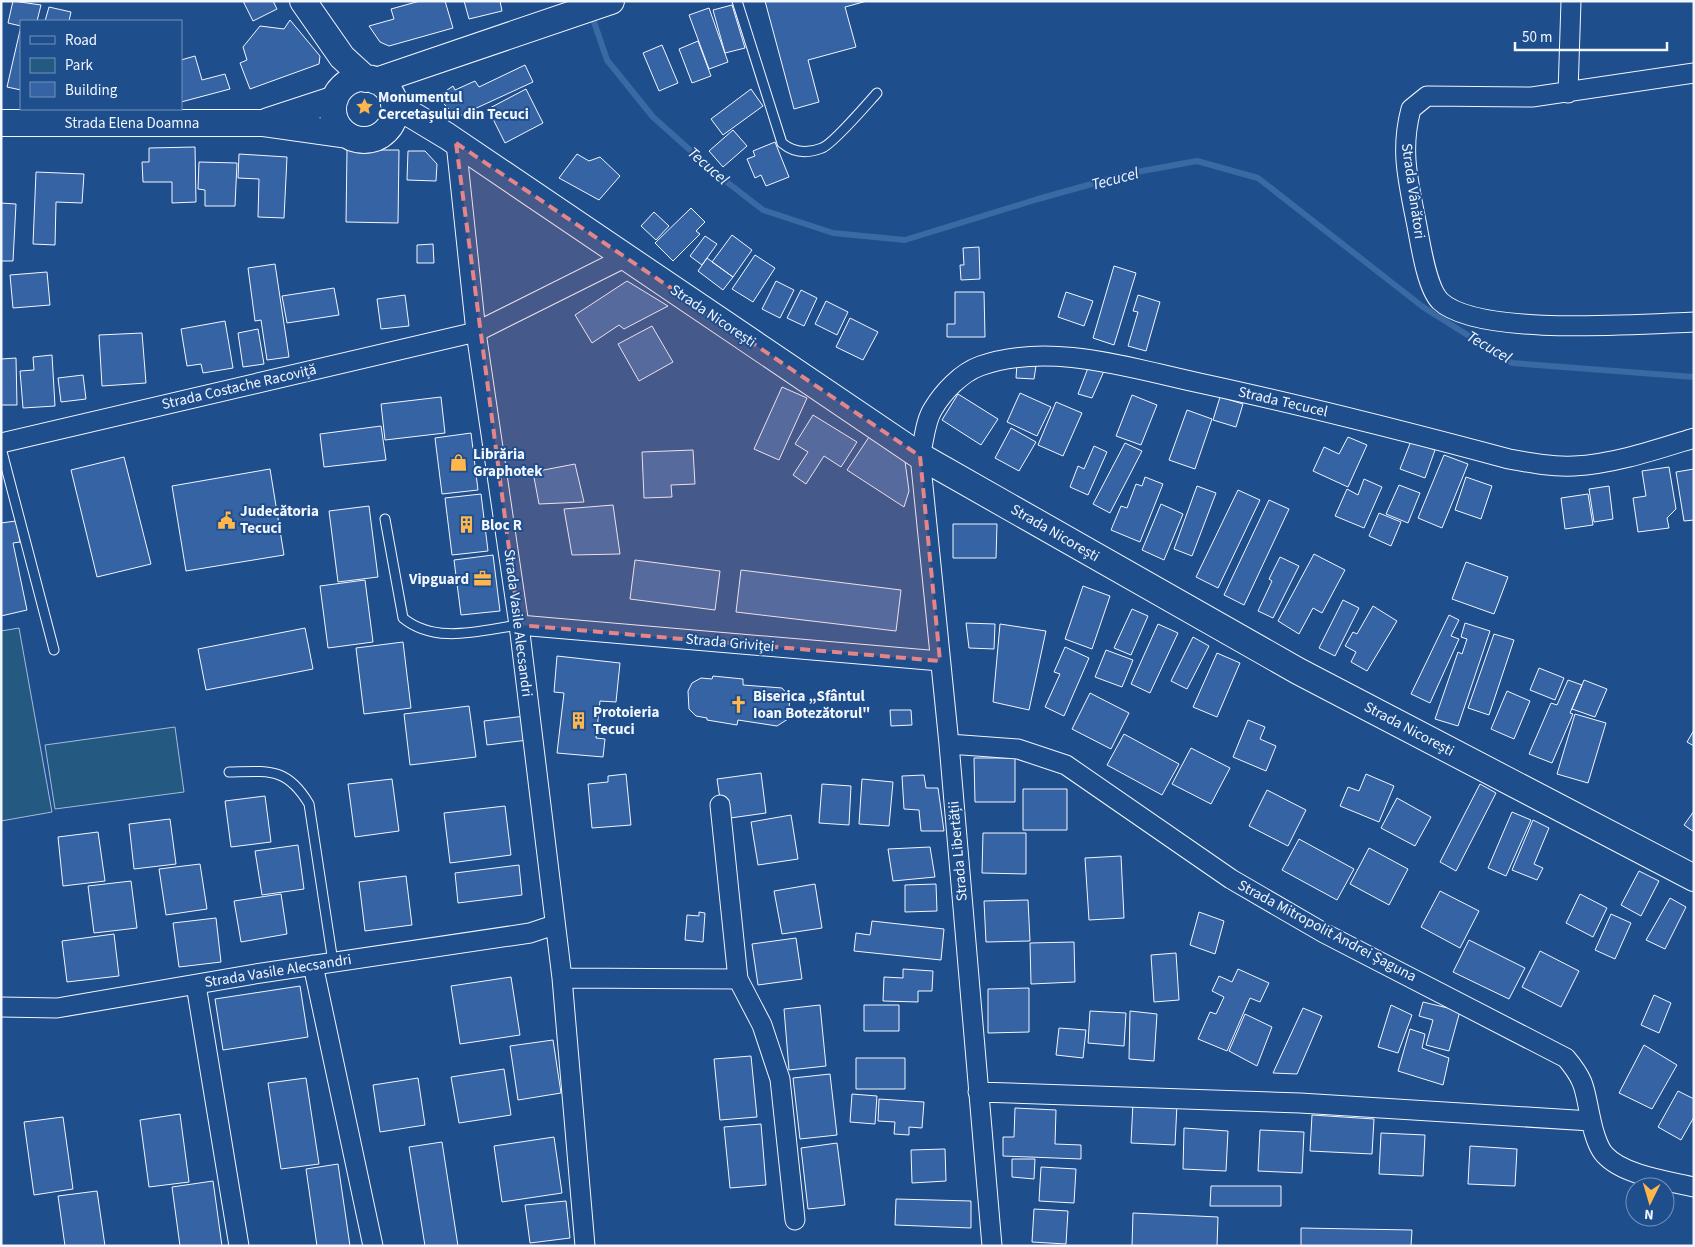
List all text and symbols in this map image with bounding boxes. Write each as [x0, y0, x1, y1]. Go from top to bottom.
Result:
legend [20, 20, 182, 110]
scale bar [1515, 20, 1668, 52]
text: 50 m [1522, 27, 1552, 48]
text: Road [65, 30, 97, 51]
text: Park [65, 55, 94, 76]
text: Building [65, 80, 118, 101]
place label: Monumentul Cercetașului din Tecuci [378, 87, 529, 125]
place icon: Monumentul Cercetașului din Tecuci [354, 96, 374, 116]
street label: Strada Elena Doamna [65, 113, 199, 134]
water label: Tecucel [683, 142, 734, 190]
street label: Strada Vânători [1396, 142, 1430, 240]
water label: Tecucel [1089, 162, 1141, 196]
street label: Strada Nicorești [666, 280, 760, 352]
water label: Tecucel [1463, 325, 1515, 369]
street label: Strada Costache Racoviță [160, 359, 318, 415]
street label: Strada Tecucel [1236, 382, 1330, 423]
place label: Librăria Graphotek [473, 444, 543, 482]
shop icon: Librăria Graphotek [449, 453, 469, 473]
street label: Strada Nicorești [1007, 499, 1103, 567]
place label: Judecătoria Tecuci [240, 501, 319, 539]
public building icon: Judecătoria Tecuci [216, 510, 236, 530]
building icon: Bloc R [457, 515, 477, 535]
place label: Bloc R [481, 515, 522, 536]
street label: Strada Vasile Alecsandri [499, 548, 537, 698]
place label: Vipguard [408, 569, 469, 590]
office icon: Vipguard [473, 569, 493, 589]
street label: Strada Griviței [685, 629, 775, 657]
place label: Biserica „Sfântul Ioan Botezătorul" [753, 686, 870, 724]
church icon: Biserica „Sfântul Ioan Botezătorul" [729, 695, 749, 715]
street label: Strada Nicorești [1360, 696, 1458, 762]
place label: Protoieria Tecuci [593, 702, 660, 740]
building icon: Protoieria Tecuci [569, 711, 589, 731]
street label: Strada Libertății [943, 800, 973, 902]
street label: Strada Mitropolit Andrei Șaguna [1234, 875, 1420, 987]
street label: Strada Vasile Alecsandri [203, 949, 353, 993]
north arrow [1625, 1177, 1675, 1227]
text: N [1643, 1204, 1654, 1224]

